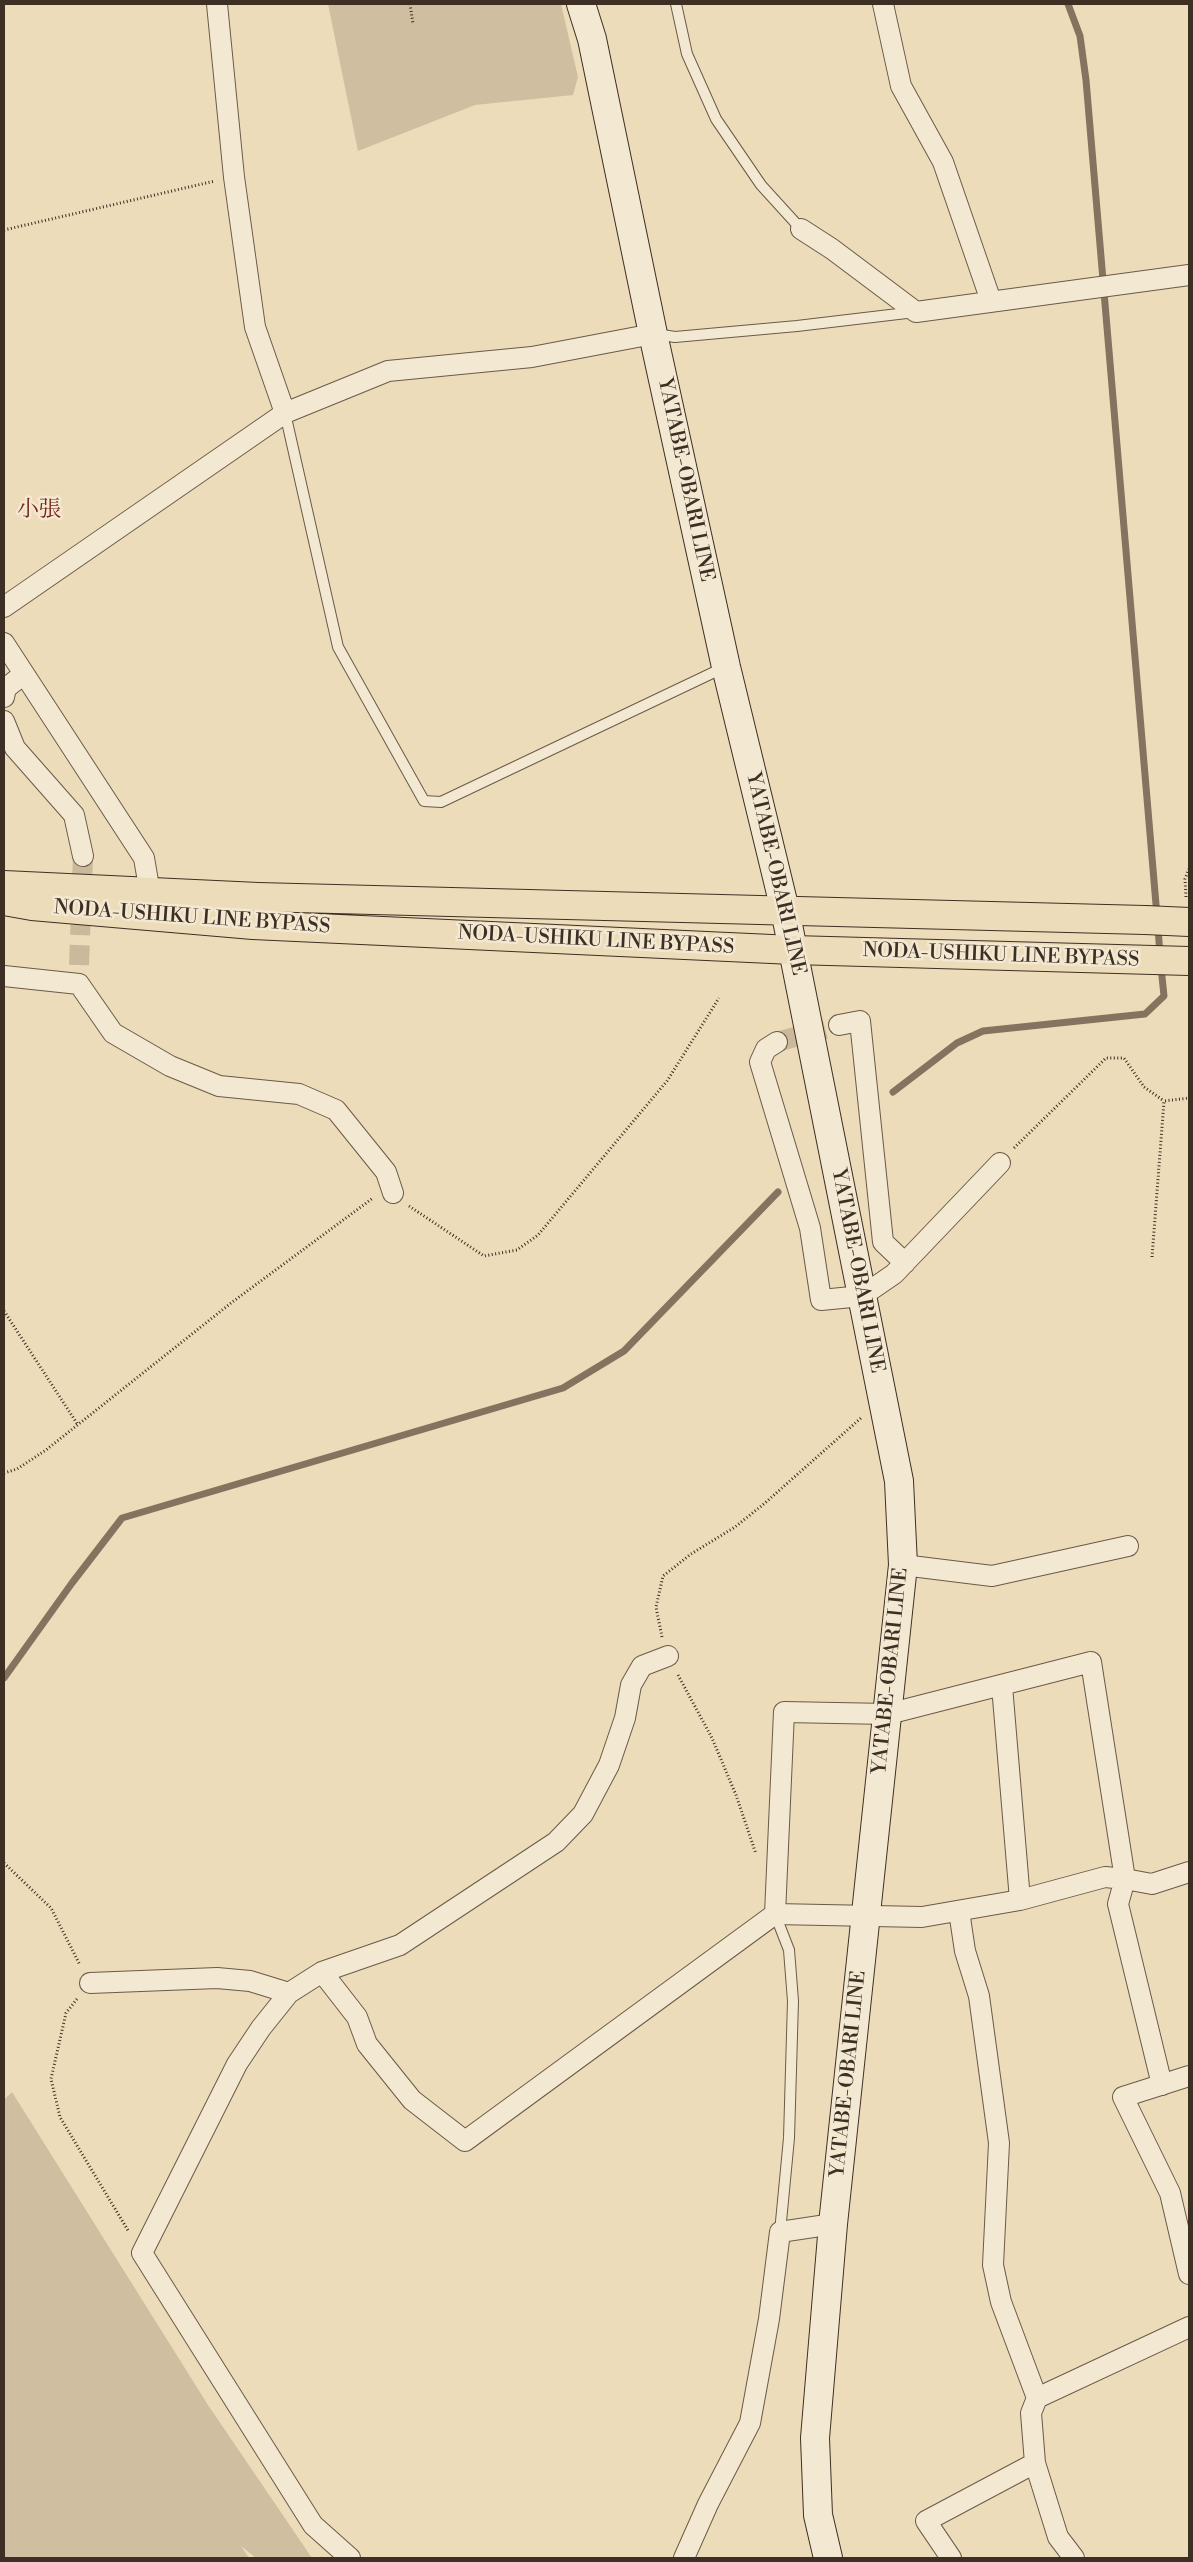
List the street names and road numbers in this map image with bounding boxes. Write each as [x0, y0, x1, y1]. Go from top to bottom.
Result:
street label: YATABE-OBARI LINE [652, 376, 718, 584]
street label: YATABE-OBARI LINE [740, 770, 810, 978]
street label: NODA-USHIKU LINE BYPASS [53, 896, 331, 940]
street label: NODA-USHIKU LINE BYPASS [457, 922, 735, 960]
street label: NODA-USHIKU LINE BYPASS [862, 939, 1140, 973]
street label: YATABE-OBARI LINE [825, 1167, 889, 1375]
street label: YATABE-OBARI LINE [868, 1567, 914, 1775]
street label: YATABE-OBARI LINE [826, 1970, 872, 2178]

